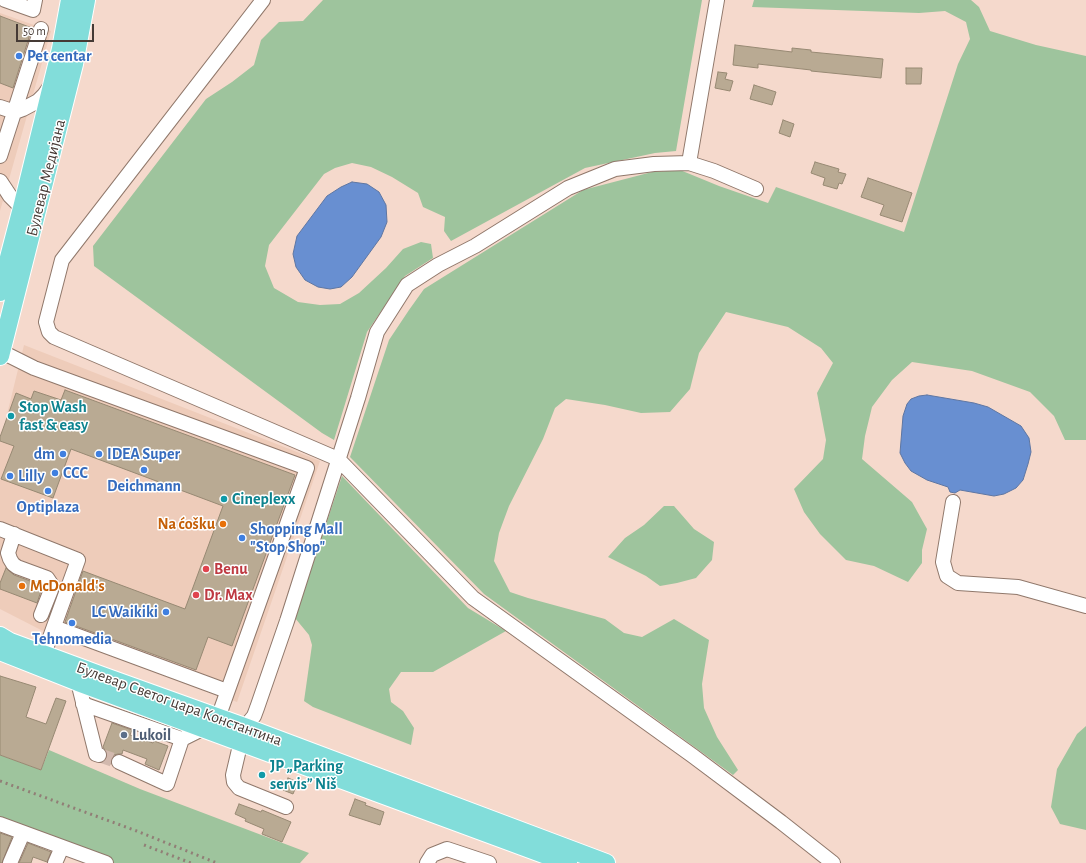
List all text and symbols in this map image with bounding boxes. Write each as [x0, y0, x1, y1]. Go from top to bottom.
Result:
scale bar [18, 16, 96, 42]
text: 50 m [23, 25, 46, 37]
place label: Pet centar [27, 46, 91, 66]
marker: Pet centar [14, 51, 24, 61]
street label: Булевар Медијана [22, 117, 70, 239]
place label: Stop Wash fast & easy [19, 397, 88, 435]
marker: Stop Wash fast & easy [6, 411, 16, 421]
place label: dm [34, 444, 55, 464]
place label: IDEA Super [107, 444, 180, 464]
marker: dm [58, 449, 68, 459]
marker: IDEA Super [94, 449, 104, 459]
place label: CCC [63, 463, 88, 483]
marker: Deichmann [139, 465, 149, 475]
place label: Lilly [18, 466, 45, 486]
marker: CCC [50, 468, 60, 478]
marker: Lilly [5, 471, 15, 481]
place label: Deichmann [107, 476, 181, 496]
marker: Optiplaza [43, 486, 53, 496]
place label: Cineplexx [232, 489, 295, 509]
marker: Cineplexx [219, 494, 229, 504]
place label: Optiplaza [17, 497, 79, 517]
place label: Na ćošku [158, 514, 215, 534]
marker: Na ćošku [218, 519, 228, 529]
place label: Shopping Mall "Stop Shop" [250, 519, 343, 557]
marker: Shopping Mall "Stop Shop" [237, 533, 247, 543]
place label: Benu [214, 559, 248, 579]
marker: Benu [201, 564, 211, 574]
place label: McDonald's [30, 576, 105, 596]
marker: McDonald's [17, 581, 27, 591]
place label: Dr. Max [204, 585, 253, 605]
marker: Dr. Max [191, 590, 201, 600]
place label: LC Waikiki [91, 602, 158, 622]
marker: LC Waikiki [161, 607, 171, 617]
marker: Tehnomedia [67, 618, 77, 628]
place label: Tehnomedia [32, 629, 112, 649]
street label: Булевар Светог цара Константина [74, 658, 284, 750]
place label: Lukoil [132, 725, 171, 745]
marker: Lukoil [119, 730, 129, 740]
place label: JP „Parking servis” Niš [270, 756, 343, 794]
marker: JP „Parking servis” Niš [257, 770, 267, 780]

